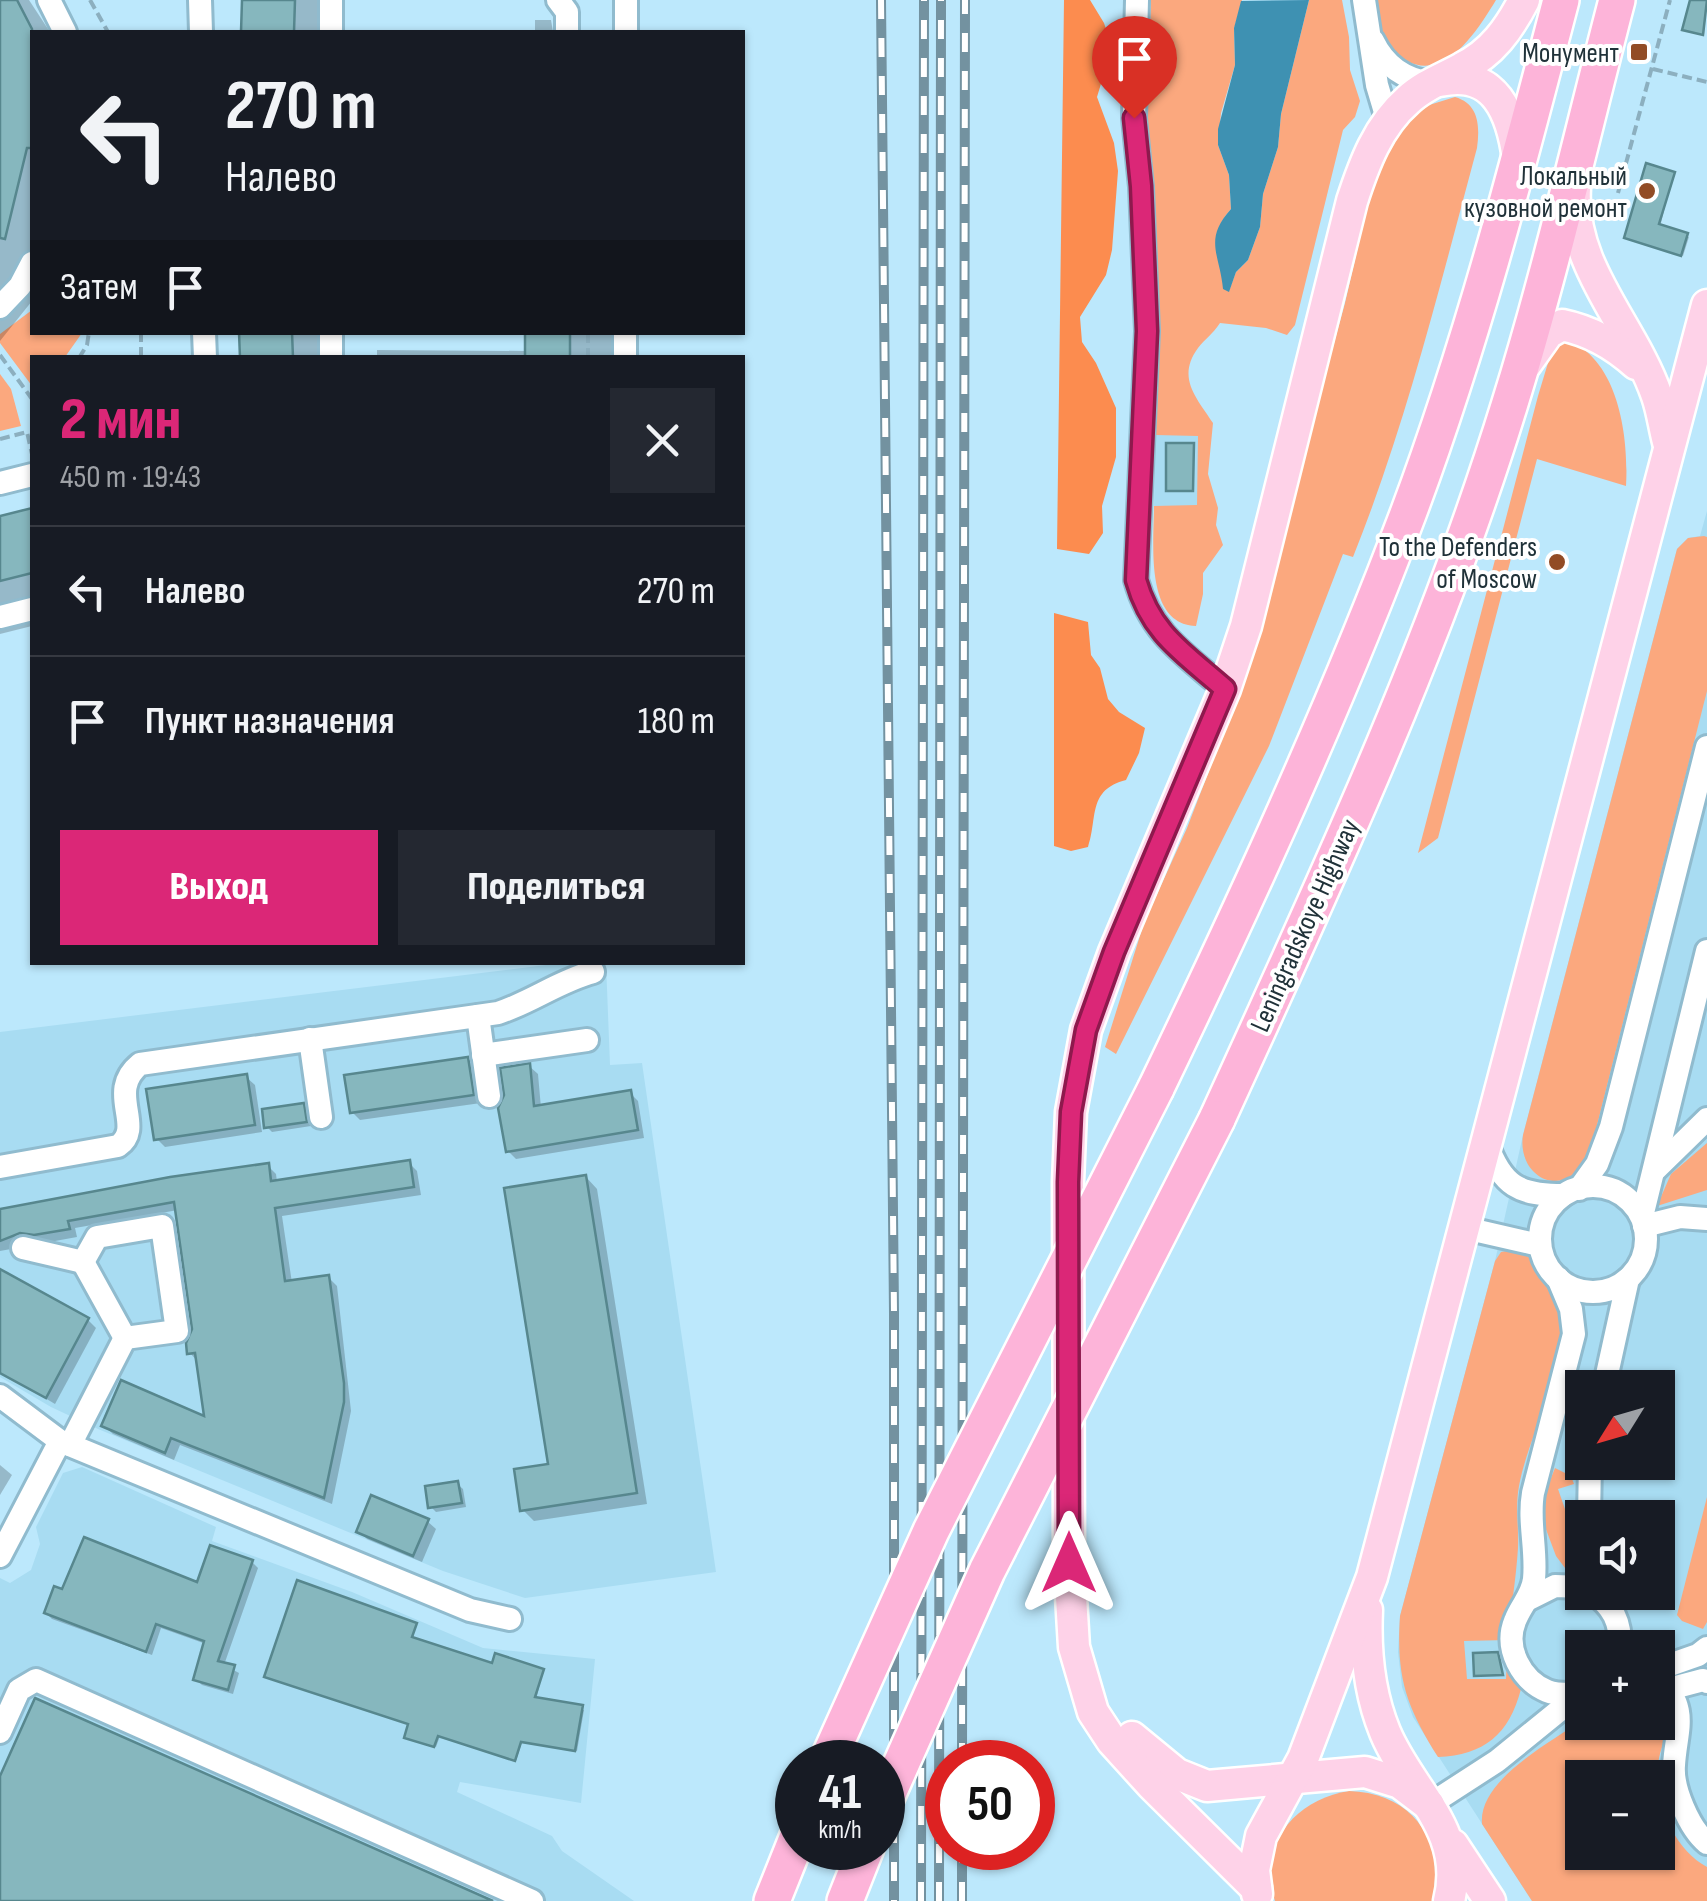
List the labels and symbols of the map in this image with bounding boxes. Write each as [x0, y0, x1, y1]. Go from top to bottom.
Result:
pin [1092, 16, 1177, 119]
place label: Монумент [1522, 37, 1619, 70]
marker: Монумент [1628, 41, 1650, 63]
place label: Локальный кузовной ремонт [1464, 160, 1627, 225]
marker: Локальный кузовной ремонт [1636, 180, 1658, 202]
place label: To the Defenders of Moscow [1379, 531, 1537, 596]
marker: To the Defenders of Moscow [1546, 551, 1568, 573]
street label: Leningradskoye Highway [1244, 814, 1367, 1037]
north arrow [1565, 1370, 1675, 1480]
position arrow [1017, 1511, 1121, 1615]
speed limit sign: 50 [925, 1740, 1055, 1870]

